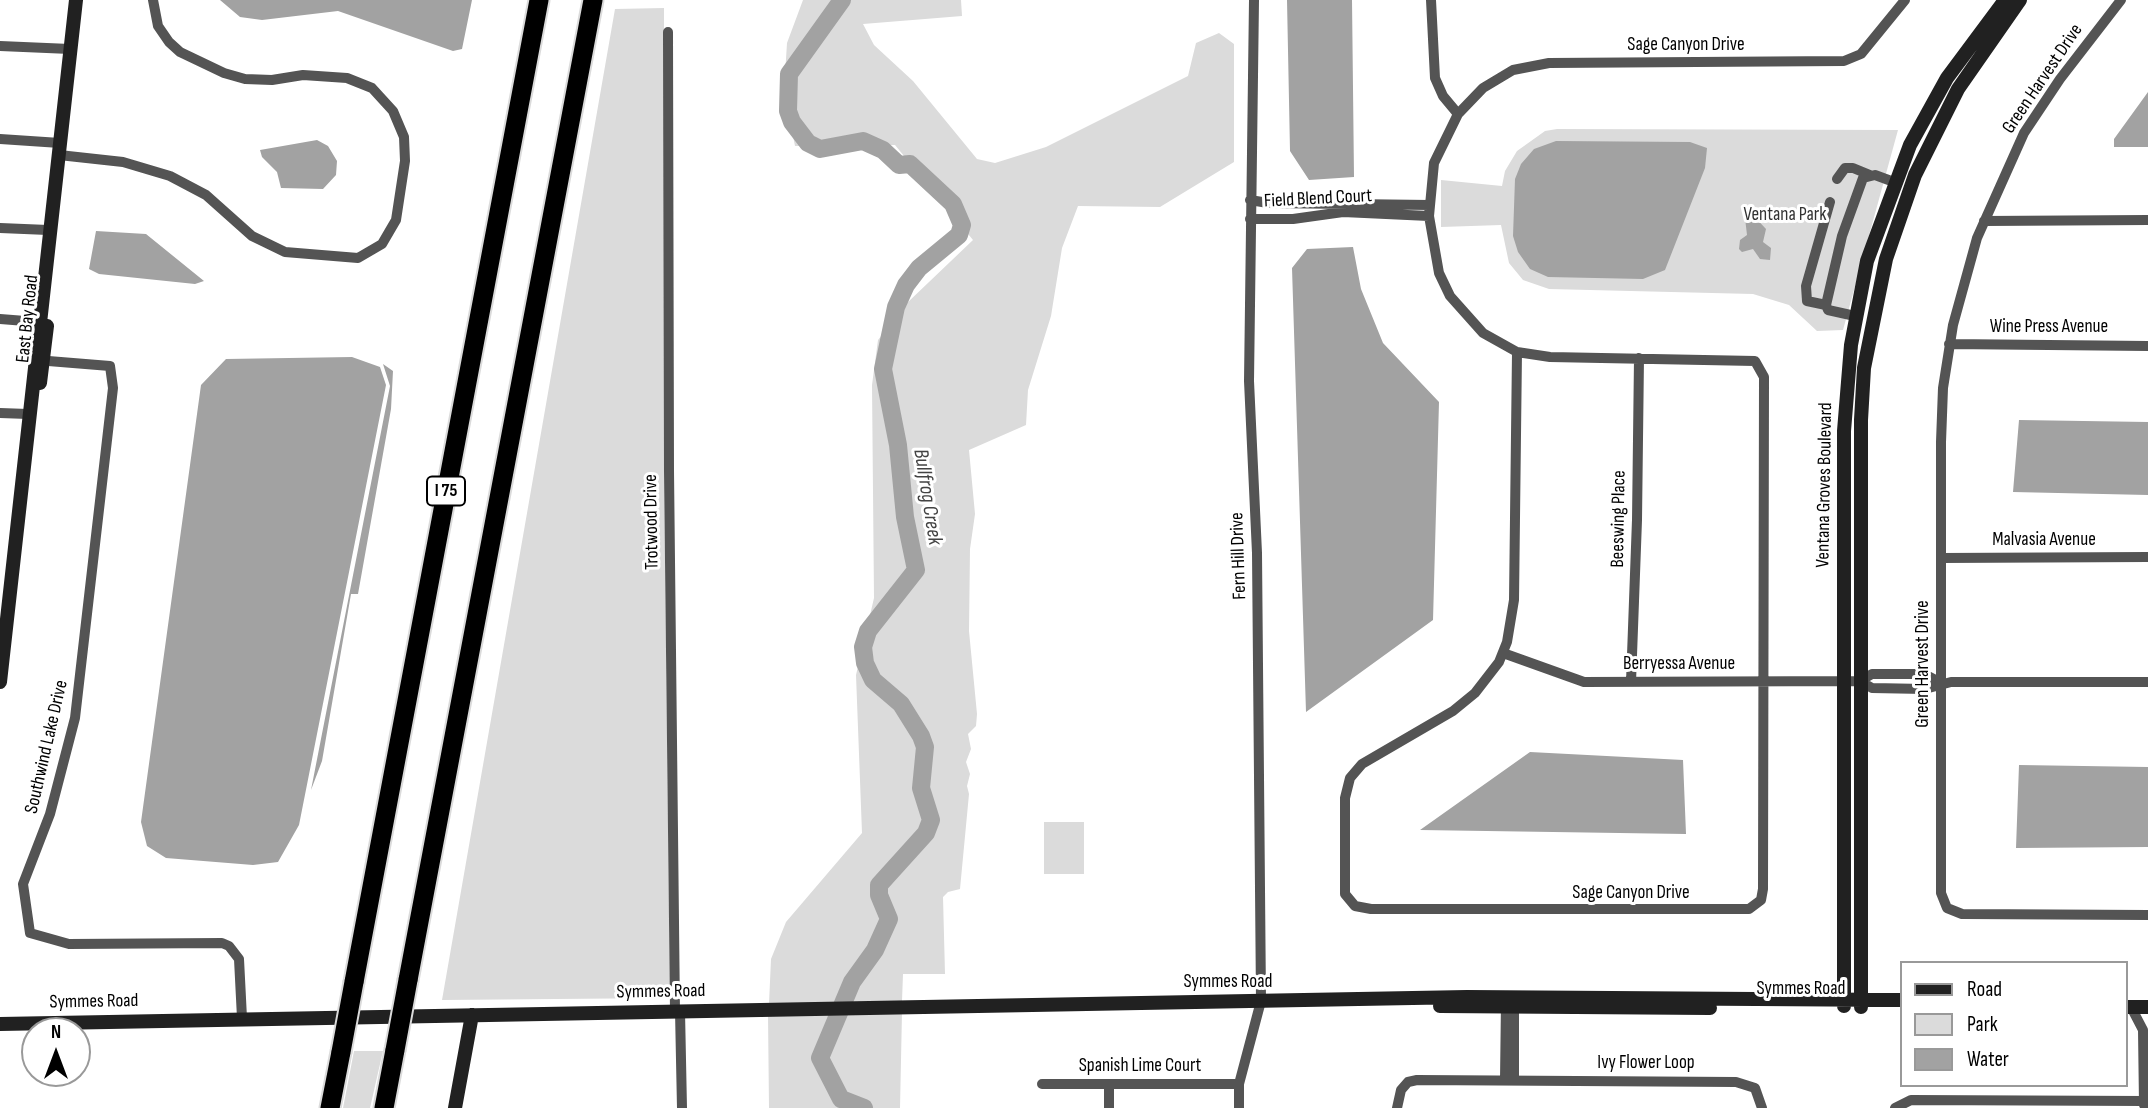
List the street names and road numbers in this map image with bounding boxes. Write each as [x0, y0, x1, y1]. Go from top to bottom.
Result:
street label: Green Harvest Drive [1998, 20, 2088, 138]
street label: Sage Canyon Drive [1627, 34, 1745, 56]
street label: Field Blend Court [1263, 185, 1373, 213]
street label: East Bay Road [12, 274, 44, 364]
street label: Wine Press Avenue [1990, 316, 2108, 338]
street label: Ventana Groves Boulevard [1812, 402, 1838, 568]
street label: Beeswing Place [1607, 470, 1631, 568]
street label: Trotwood Drive [640, 474, 664, 570]
road number: I 75 [427, 476, 465, 505]
street label: Fern Hill Drive [1226, 512, 1252, 600]
street label: Malvasia Avenue [1992, 529, 2096, 551]
street label: Green Harvest Drive [1912, 600, 1934, 728]
street label: Berryessa Avenue [1623, 653, 1735, 675]
street label: Southwind Lake Drive [21, 678, 73, 816]
street label: Sage Canyon Drive [1572, 882, 1690, 904]
street label: Symmes Road [1184, 971, 1272, 993]
street label: Symmes Road [1757, 978, 1845, 1000]
street label: Symmes Road [616, 980, 706, 1004]
street label: Symmes Road [49, 990, 139, 1014]
street label: Ivy Flower Loop [1597, 1052, 1695, 1074]
street label: Spanish Lime Court [1079, 1055, 1201, 1077]

